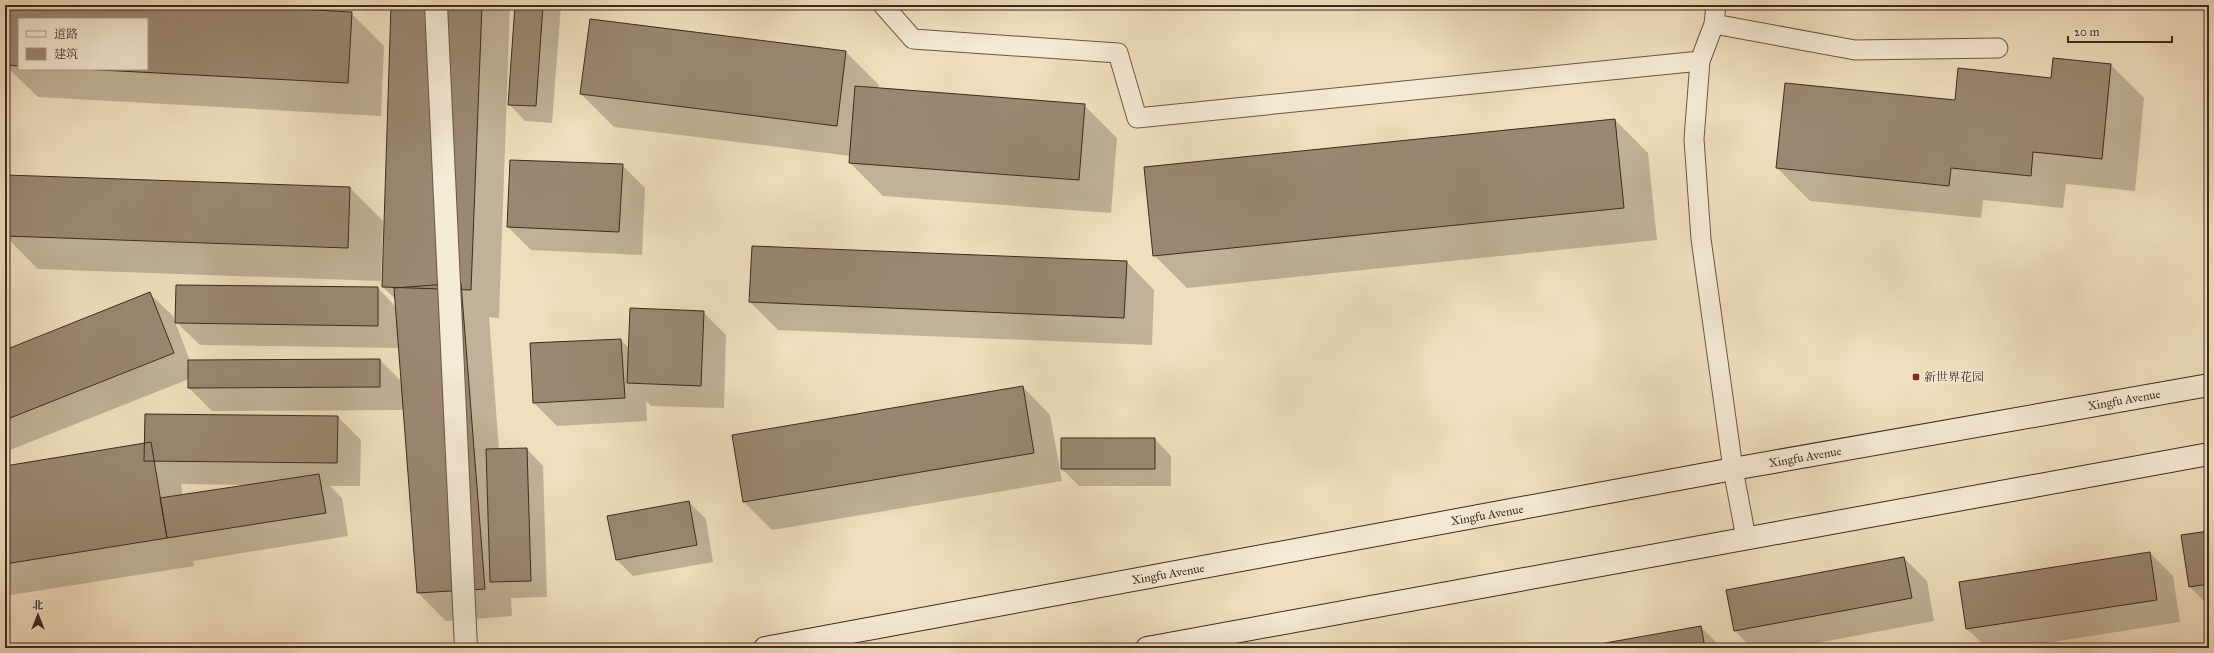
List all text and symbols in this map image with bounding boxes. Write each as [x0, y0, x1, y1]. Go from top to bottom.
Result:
legend [18, 18, 148, 70]
scale bar [2068, 18, 2172, 44]
text: 20 m [2074, 25, 2100, 39]
text: 道路 [54, 27, 78, 41]
text: 建筑 [54, 47, 78, 61]
place label: 新世界花园 [1924, 370, 1984, 384]
marker: 新世界花园 [1911, 372, 1921, 382]
street label: Xingfu Avenue [2086, 387, 2162, 414]
street label: Xingfu Avenue [1767, 444, 1843, 471]
street label: Xingfu Avenue [1449, 502, 1525, 529]
street label: Xingfu Avenue [1130, 561, 1206, 588]
north arrow [18, 595, 58, 635]
text: 北 [33, 599, 44, 612]

